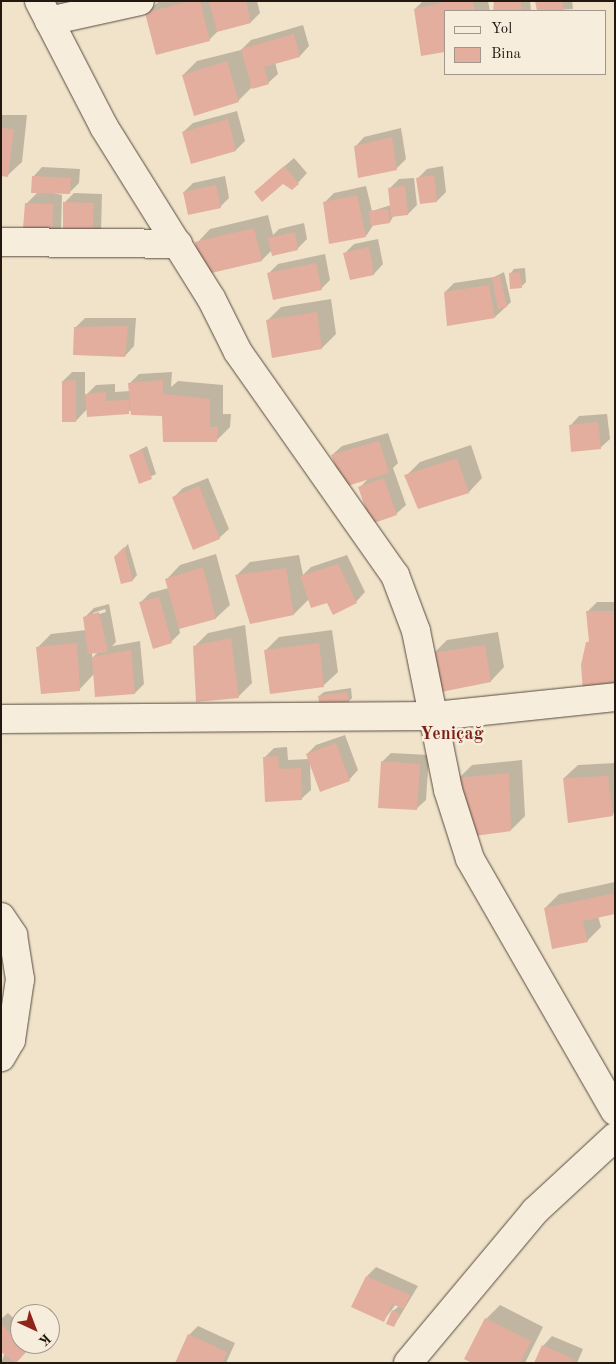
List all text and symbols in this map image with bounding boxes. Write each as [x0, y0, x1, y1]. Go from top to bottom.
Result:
legend [444, 10, 606, 75]
text: Yol [491, 22, 512, 37]
text: Bina [491, 47, 521, 62]
district label: Yeniçağ [420, 723, 484, 745]
north arrow [10, 1304, 60, 1354]
text: K [36, 1330, 53, 1348]

